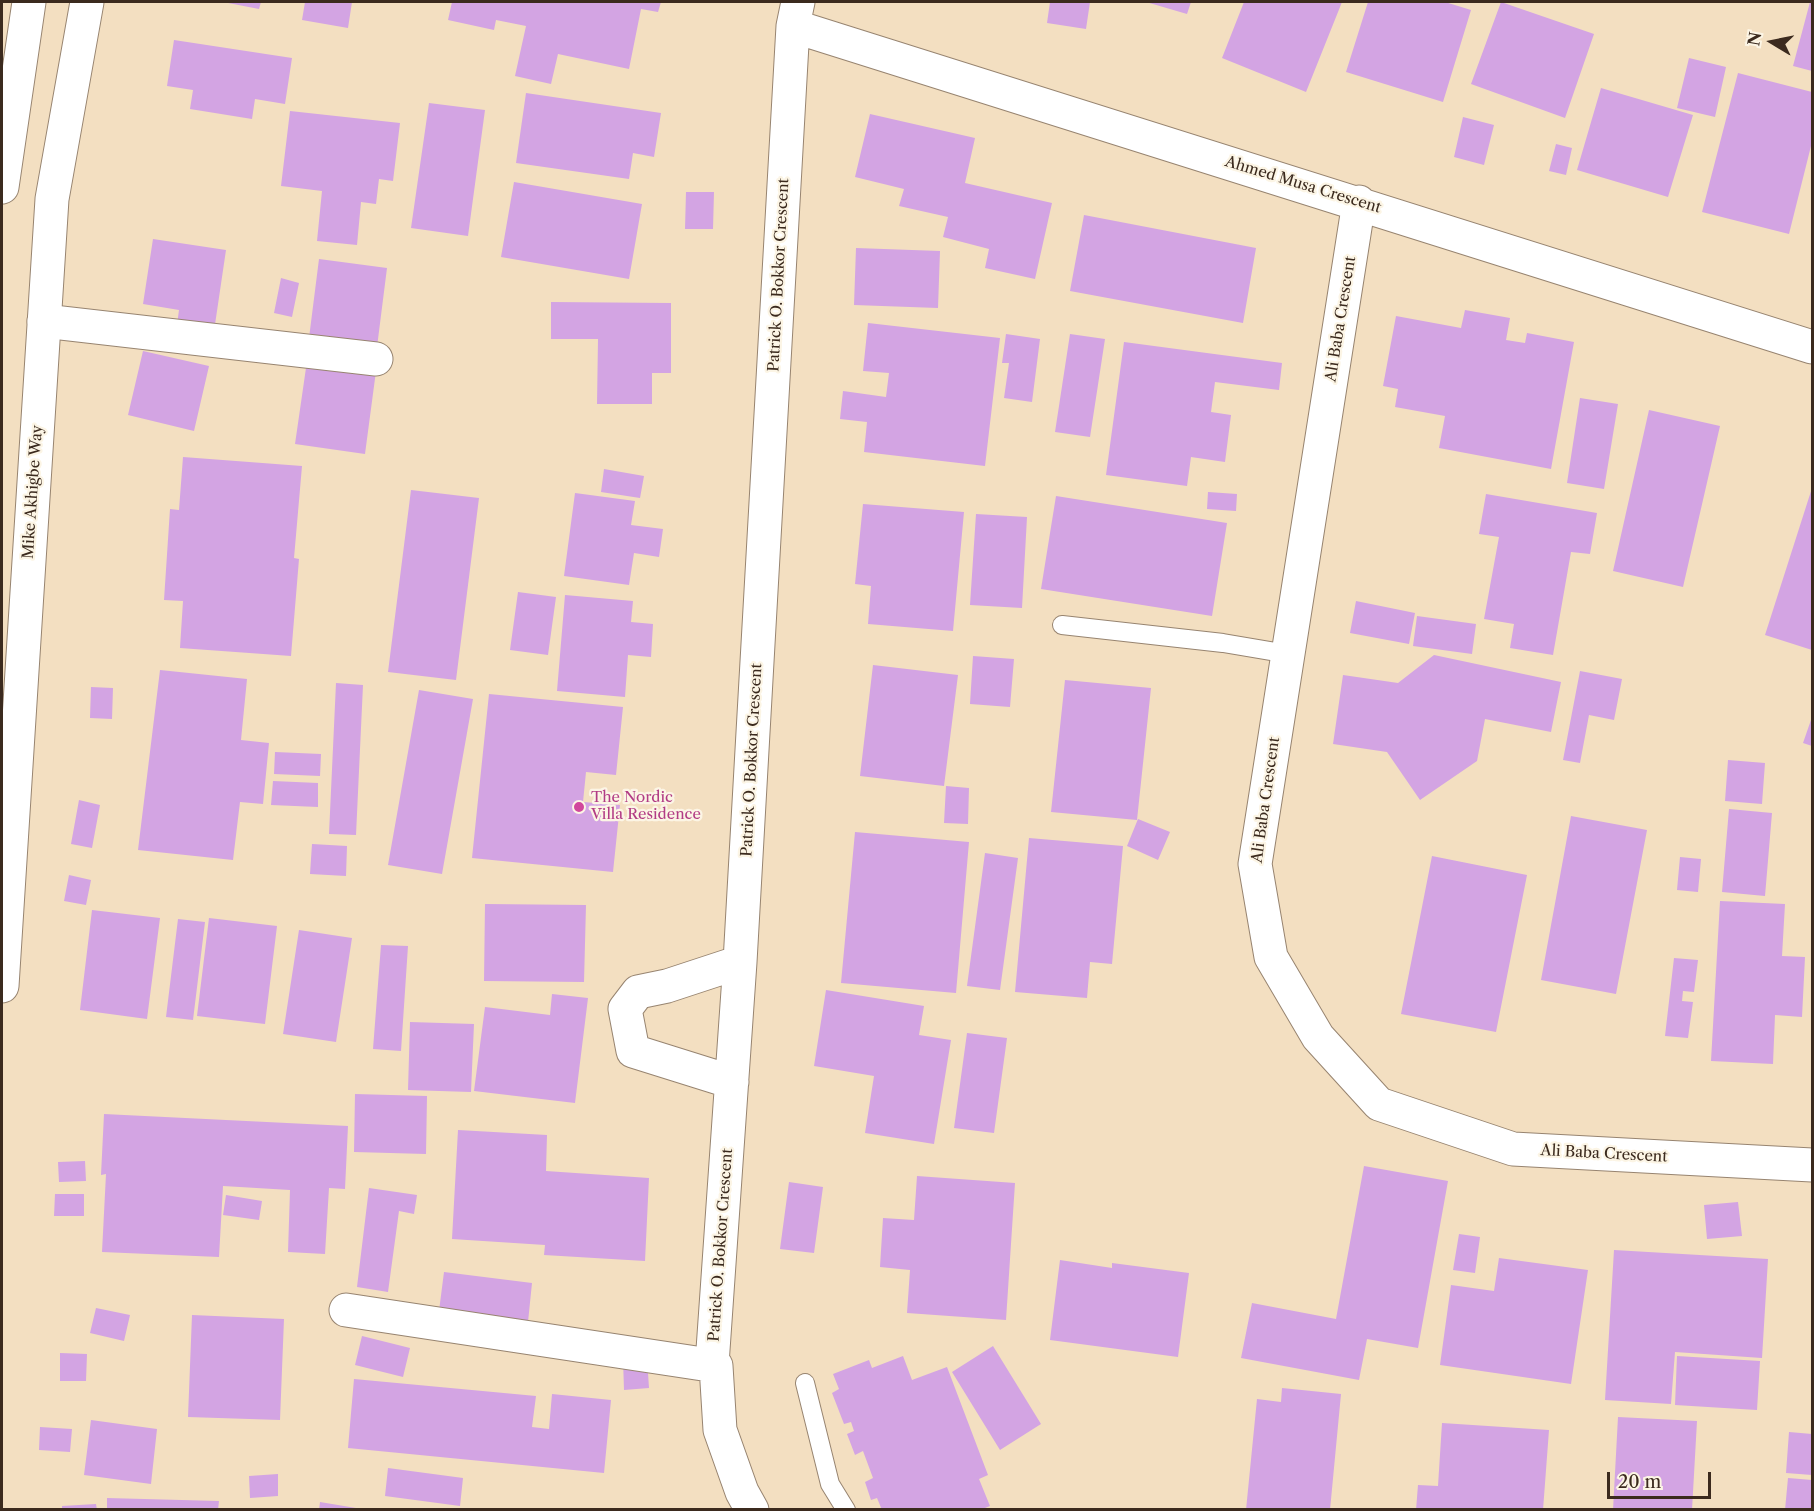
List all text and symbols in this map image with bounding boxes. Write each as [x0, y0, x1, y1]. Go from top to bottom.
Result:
north arrow [1742, 12, 1802, 72]
text: N [1743, 30, 1765, 47]
street label: Ahmed Musa Crescent [1223, 153, 1383, 217]
street label: Patrick O. Bokkor Crescent [765, 178, 793, 372]
street label: Ali Baba Crescent [1322, 255, 1360, 383]
street label: Mike Akhigbe Way [19, 424, 47, 560]
street label: Patrick O. Bokkor Crescent [738, 663, 766, 857]
street label: Ali Baba Crescent [1248, 736, 1284, 864]
place label: The Nordic Villa Residence [591, 789, 701, 824]
marker: The Nordic Villa Residence [572, 800, 586, 814]
street label: Ali Baba Crescent [1540, 1142, 1668, 1166]
street label: Patrick O. Bokkor Crescent [705, 1148, 737, 1342]
scale bar [1610, 1460, 1714, 1498]
text: 20 m [1618, 1471, 1661, 1493]

